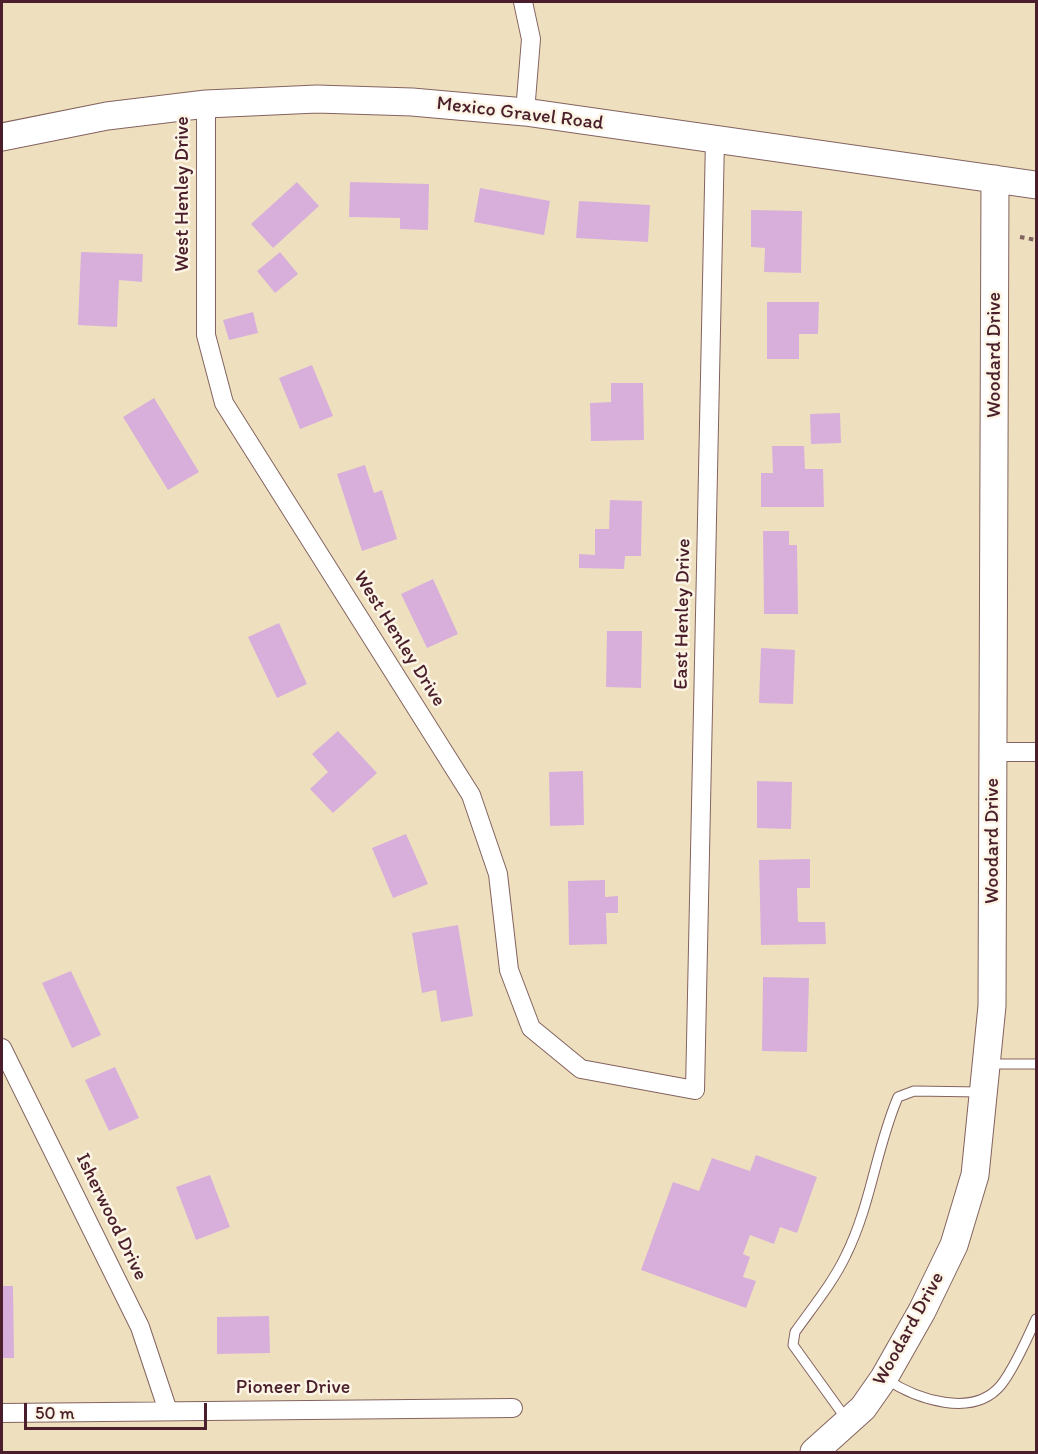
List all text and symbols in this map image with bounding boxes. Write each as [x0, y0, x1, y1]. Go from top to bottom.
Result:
street label: Mexico Gravel Road [435, 92, 605, 136]
street label: West Henley Drive [171, 116, 195, 272]
street label: Woodard Drive [983, 292, 1007, 418]
street label: East Henley Drive [670, 538, 696, 690]
street label: West Henley Drive [348, 567, 450, 711]
street label: Woodard Drive [981, 778, 1005, 904]
street label: Isherwood Drive [70, 1150, 152, 1284]
street label: Woodard Drive [868, 1268, 950, 1390]
street label: Pioneer Drive [236, 1376, 350, 1400]
scale bar [27, 1391, 210, 1429]
text: 50 m [35, 1402, 75, 1424]

